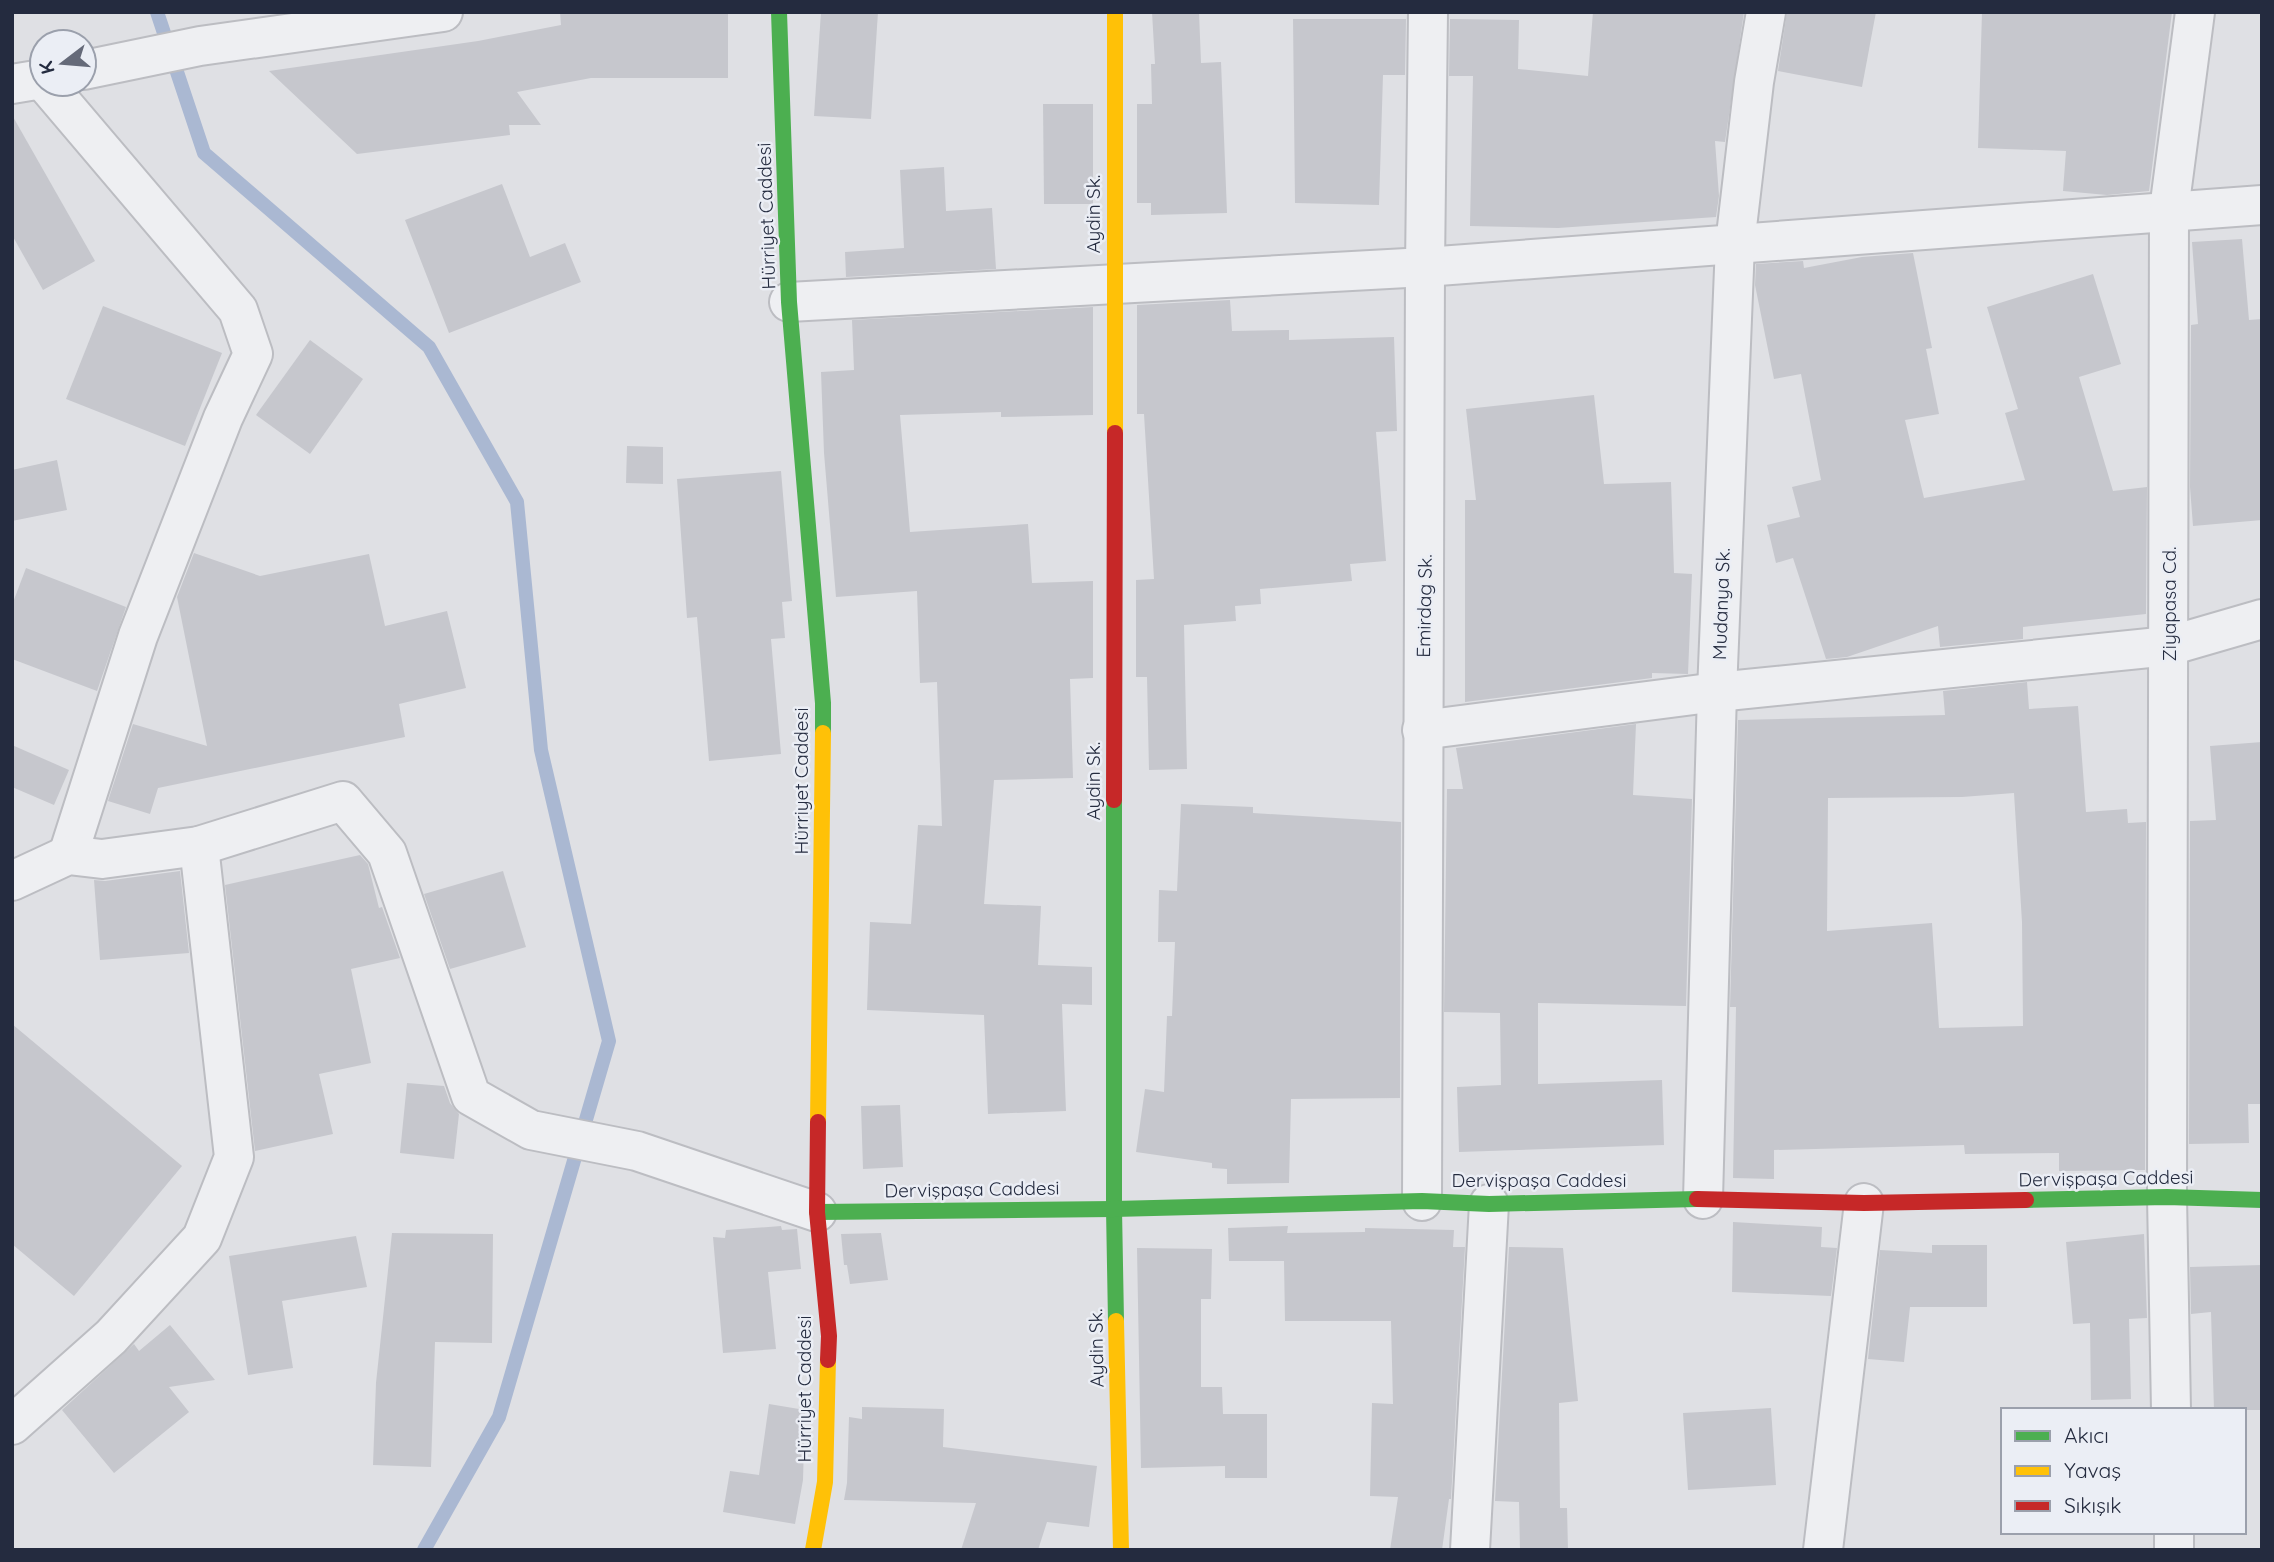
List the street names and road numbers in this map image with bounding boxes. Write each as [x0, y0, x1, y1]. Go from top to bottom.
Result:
street label: Hürriyet Caddesi [751, 142, 781, 290]
street label: Aydin Sk. [1081, 175, 1105, 253]
street label: Ziyapasa Cd. [2157, 547, 2181, 661]
street label: Mudanya Sk. [1707, 548, 1735, 660]
street label: Emirdag Sk. [1411, 554, 1437, 658]
street label: Hürriyet Caddesi [789, 708, 813, 854]
street label: Aydin Sk. [1081, 742, 1105, 820]
street label: Dervişpaşa Caddesi [2018, 1164, 2194, 1192]
street label: Dervişpaşa Caddesi [1451, 1168, 1627, 1192]
street label: Dervişpaşa Caddesi [884, 1175, 1060, 1203]
street label: Aydin Sk. [1083, 1309, 1109, 1387]
street label: Hürriyet Caddesi [792, 1316, 816, 1462]

